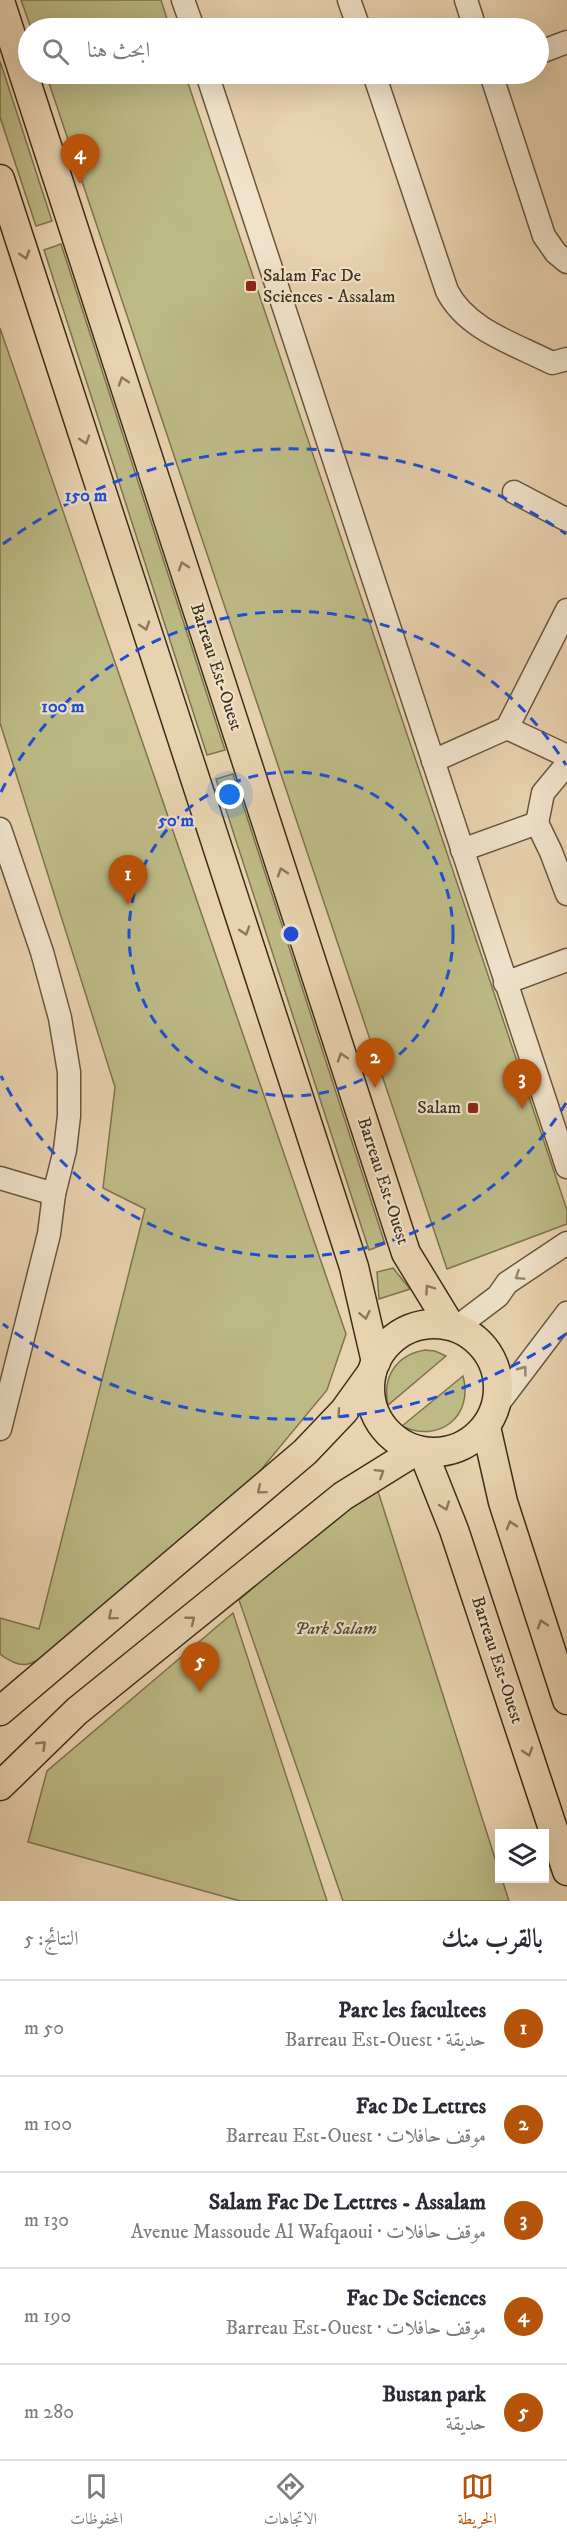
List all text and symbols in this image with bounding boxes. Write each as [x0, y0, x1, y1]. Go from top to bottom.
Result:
search box [18, 18, 549, 84]
icon: search [39, 35, 72, 68]
text: ابحث هنا [87, 37, 150, 64]
pin: 4 [60, 134, 100, 184]
one-way arrow [17, 249, 30, 260]
place label: Salam Fac De Sciences - Assalam [263, 265, 396, 308]
marker: Salam Fac De Sciences - Assalam [244, 279, 258, 293]
one-way arrow [118, 376, 131, 387]
one-way arrow [78, 434, 90, 445]
text: 150 m [65, 485, 108, 507]
one-way arrow [178, 561, 190, 572]
street label: Barreau Est-Ouest [185, 601, 247, 734]
one-way arrow [138, 620, 150, 631]
text: 100 m [41, 696, 85, 718]
your location [215, 780, 244, 809]
text: 50 m [157, 810, 194, 832]
pin: 1 [108, 856, 148, 905]
one-way arrow [277, 867, 289, 878]
centre of rings [281, 924, 301, 944]
one-way arrow [237, 925, 250, 936]
pin: 2 [356, 1038, 394, 1088]
one-way arrow [337, 1052, 350, 1063]
pin: 3 [502, 1060, 542, 1109]
place label: Salam [417, 1097, 461, 1119]
marker: Salam [466, 1101, 480, 1115]
street label: Barreau Est-Ouest [352, 1115, 414, 1248]
one-way arrow [515, 1269, 526, 1280]
one-way arrow [425, 1284, 436, 1295]
one-way arrow [357, 1310, 370, 1320]
one-way arrow [516, 1366, 527, 1377]
one-way arrow [337, 1407, 348, 1418]
one-way arrow [374, 1468, 384, 1480]
one-way arrow [257, 1482, 268, 1493]
one-way arrow [438, 1500, 450, 1511]
one-way arrow [506, 1520, 518, 1531]
street label: Barreau Est-Ouest [466, 1594, 528, 1727]
one-way arrow [108, 1609, 119, 1620]
one-way arrow [184, 1616, 195, 1627]
park label: Park Salam [295, 1618, 377, 1640]
one-way arrow [537, 1619, 549, 1630]
pin: 5 [180, 1642, 220, 1692]
one-way arrow [35, 1741, 46, 1752]
one-way arrow [520, 1746, 533, 1757]
map controls [495, 1829, 549, 1883]
button: layers [495, 1829, 549, 1883]
text: بالقرب منك [441, 1923, 543, 1956]
text: النتائج: 5 [24, 1927, 79, 1952]
text: Parc les facultees [338, 1997, 486, 2024]
text: 50 m [24, 2016, 64, 2041]
text: 1 [520, 2016, 527, 2041]
text: حديقة · Barreau Est-Ouest [285, 2028, 486, 2053]
text: Fac De Lettres [356, 2093, 486, 2120]
text: 100 m [24, 2112, 72, 2137]
text: 2 [519, 2112, 528, 2137]
text: موقف حافلات · Barreau Est-Ouest [225, 2124, 486, 2149]
text: Salam Fac De Lettres - Assalam [209, 2189, 486, 2216]
text: 130 m [24, 2208, 69, 2233]
text: 3 [520, 2208, 527, 2233]
text: موقف حافلات · Avenue Massoude Al Wafqaoui [131, 2220, 486, 2245]
text: Fac De Sciences [346, 2285, 486, 2312]
text: 190 m [24, 2304, 71, 2329]
text: 4 [518, 2304, 529, 2329]
text: موقف حافلات · Barreau Est-Ouest [225, 2316, 486, 2341]
text: Bustan park [382, 2381, 486, 2408]
text: 280 m [24, 2400, 74, 2425]
text: 5 [519, 2400, 528, 2425]
text: حديقة [446, 2412, 486, 2437]
tab: المحفوظات [70, 2470, 123, 2534]
tab: الاتجاهات [264, 2470, 317, 2534]
tab: الخريطة [458, 2470, 497, 2534]

